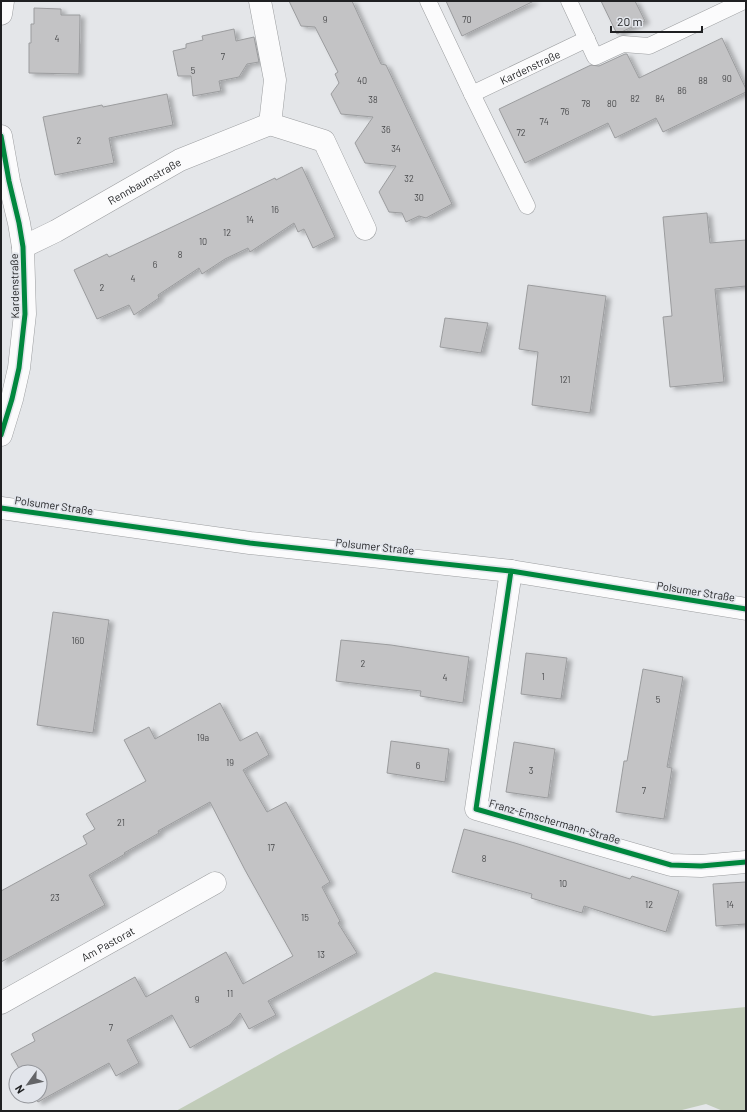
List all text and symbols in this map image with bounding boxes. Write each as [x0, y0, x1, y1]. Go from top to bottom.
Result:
scale bar [611, 8, 702, 34]
house number: 9 [323, 14, 328, 25]
house number: 70 [462, 14, 472, 25]
text: 20 m [617, 14, 643, 28]
house number: 4 [55, 33, 60, 44]
street label: Kardenstraße [498, 46, 562, 86]
house number: 7 [221, 51, 226, 62]
house number: 5 [191, 65, 196, 76]
house number: 90 [722, 73, 732, 84]
house number: 40 [357, 75, 367, 86]
house number: 88 [698, 75, 708, 86]
house number: 86 [677, 85, 687, 96]
house number: 82 [630, 93, 640, 104]
house number: 84 [655, 93, 665, 104]
house number: 38 [368, 94, 378, 105]
house number: 78 [582, 98, 591, 109]
house number: 80 [607, 98, 617, 109]
house number: 76 [561, 106, 570, 117]
house number: 74 [539, 116, 549, 127]
house number: 36 [381, 124, 391, 135]
house number: 72 [516, 127, 526, 138]
house number: 2 [77, 135, 82, 146]
house number: 34 [391, 143, 401, 154]
street label: Rennbaumstraße [105, 155, 183, 207]
house number: 32 [404, 173, 414, 184]
house number: 30 [414, 192, 424, 203]
house number: 16 [271, 204, 279, 215]
house number: 14 [246, 214, 254, 225]
house number: 12 [223, 227, 231, 238]
house number: 10 [199, 236, 207, 247]
house number: 8 [178, 249, 183, 260]
street label: Kardenstraße [7, 253, 21, 319]
house number: 6 [153, 259, 158, 270]
house number: 4 [131, 273, 136, 284]
house number: 2 [100, 282, 105, 293]
house number: 121 [560, 374, 571, 385]
street label: Polsumer Straße [14, 493, 94, 517]
street label: Polsumer Straße [335, 535, 415, 557]
street label: Polsumer Straße [656, 578, 736, 604]
house number: 160 [72, 635, 84, 646]
house number: 2 [361, 658, 366, 669]
house number: 1 [541, 671, 545, 682]
house number: 4 [443, 672, 448, 683]
house number: 5 [656, 694, 661, 705]
house number: 19a [197, 732, 209, 743]
house number: 19 [226, 757, 234, 768]
house number: 6 [416, 760, 421, 771]
house number: 3 [529, 765, 534, 776]
house number: 7 [642, 785, 647, 796]
street label: Franz-Emschermann-Straße [488, 796, 622, 846]
house number: 21 [117, 817, 125, 828]
house number: 17 [267, 842, 275, 853]
house number: 8 [482, 853, 487, 864]
house number: 10 [559, 878, 567, 889]
house number: 23 [50, 892, 60, 903]
house number: 12 [645, 899, 653, 910]
house number: 14 [726, 899, 734, 910]
house number: 15 [301, 912, 309, 923]
street label: Am Pastorat [79, 923, 136, 963]
house number: 13 [317, 949, 325, 960]
house number: 11 [227, 988, 233, 999]
house number: 9 [195, 994, 200, 1005]
house number: 7 [109, 1022, 114, 1033]
north arrow [8, 1064, 48, 1104]
text: N [12, 1083, 27, 1096]

